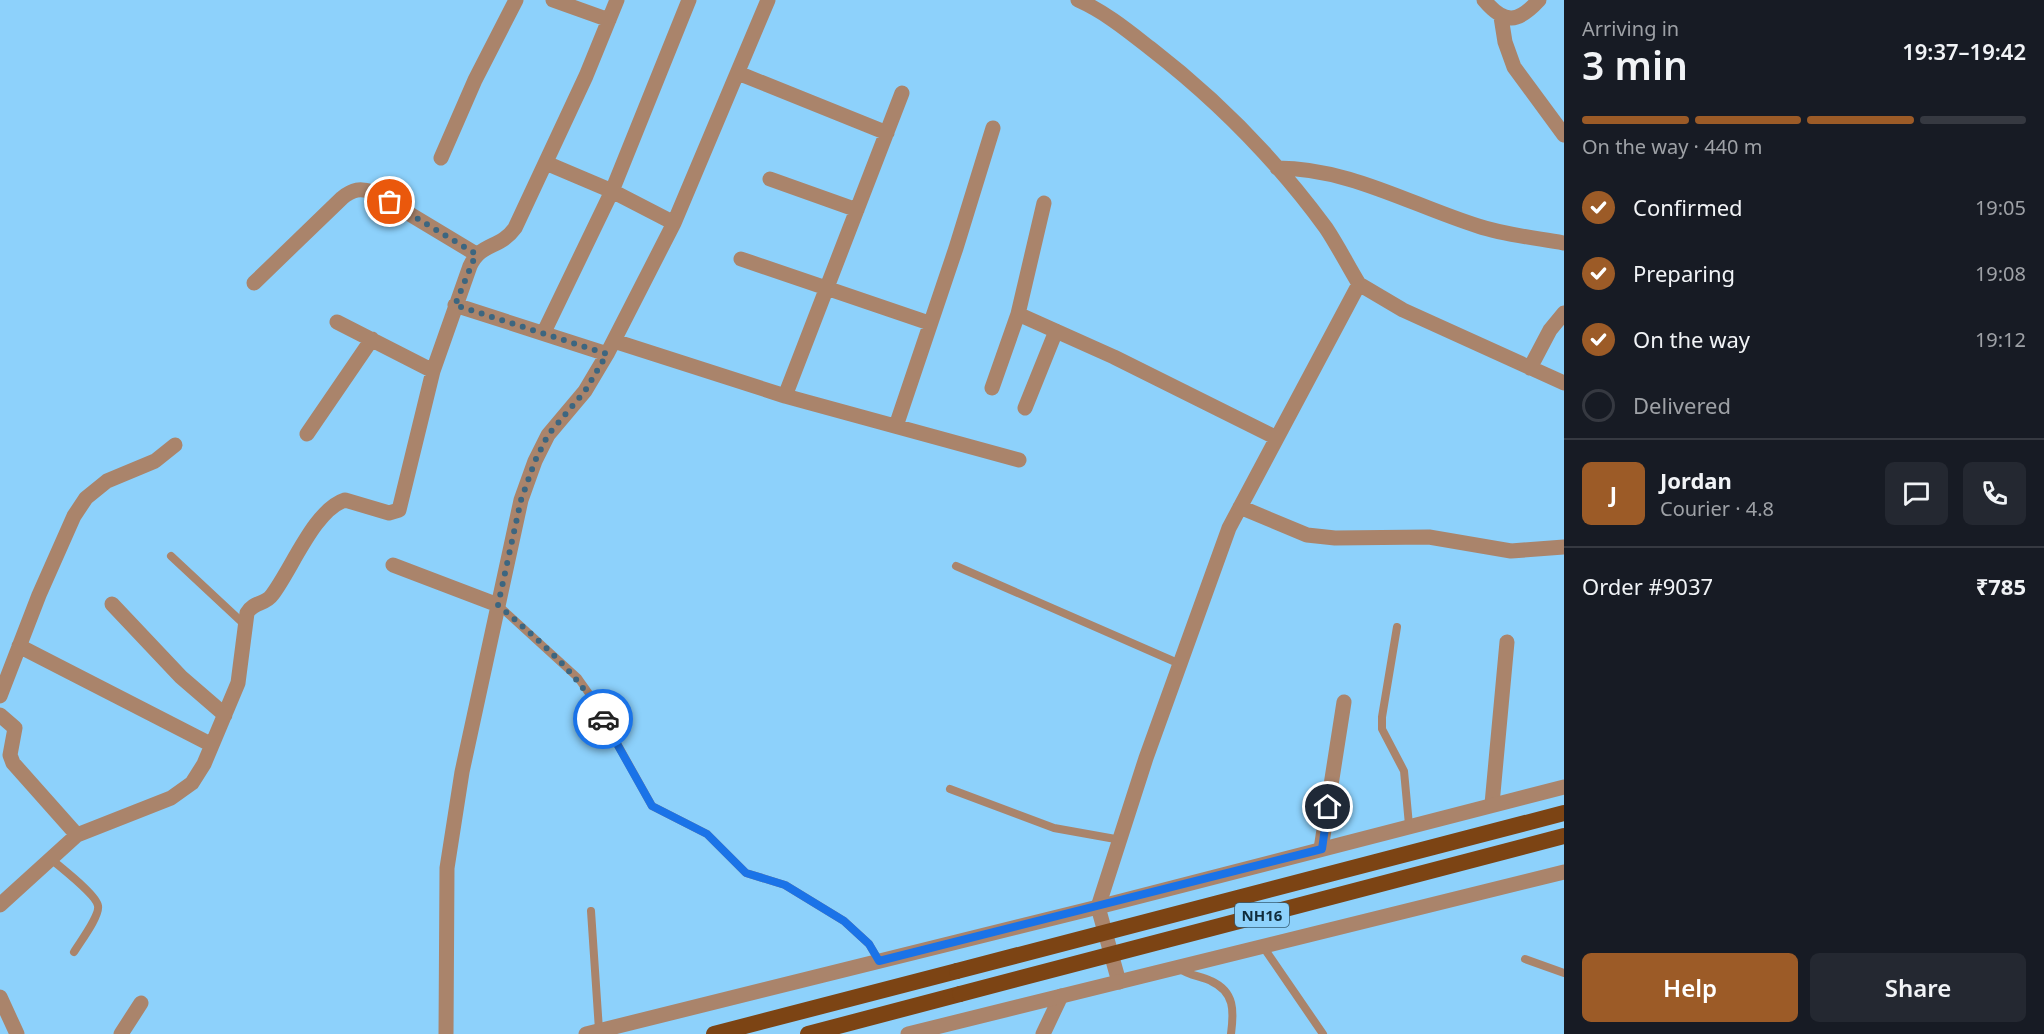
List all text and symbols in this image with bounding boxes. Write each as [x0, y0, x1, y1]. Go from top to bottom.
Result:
text: Arriving in [1582, 15, 1679, 42]
text: 19:37–19:42 [1902, 36, 2026, 66]
text: 3 min [1582, 38, 1688, 91]
text: On the way · 440 m [1582, 133, 1762, 160]
pin [364, 176, 415, 227]
icon: bag [373, 185, 406, 218]
icon: check [1582, 191, 1615, 224]
text: Confirmed [1633, 192, 1743, 222]
text: 19:05 [1975, 194, 2026, 221]
icon: check [1582, 257, 1615, 290]
text: Preparing [1633, 258, 1735, 288]
text: 19:08 [1975, 260, 2026, 287]
icon: check [1582, 323, 1615, 356]
text: On the way [1633, 324, 1750, 354]
text: 19:12 [1975, 326, 2026, 353]
text: Delivered [1633, 390, 1731, 420]
button: chat [1885, 462, 1948, 525]
button: phone [1963, 462, 2026, 525]
text: Jordan [1660, 465, 1732, 495]
text: J [1610, 478, 1617, 508]
text: Courier · 4.8 [1660, 495, 1774, 522]
text: Order #9037 [1582, 571, 1713, 601]
text: ₹785 [1976, 571, 2026, 601]
courier [573, 689, 633, 749]
icon: car [587, 703, 620, 736]
pin [1302, 781, 1353, 832]
icon: home [1311, 790, 1344, 823]
road number: NH16 [1235, 903, 1289, 927]
button: Help [1582, 953, 1798, 1022]
button: Share [1810, 953, 2026, 1022]

